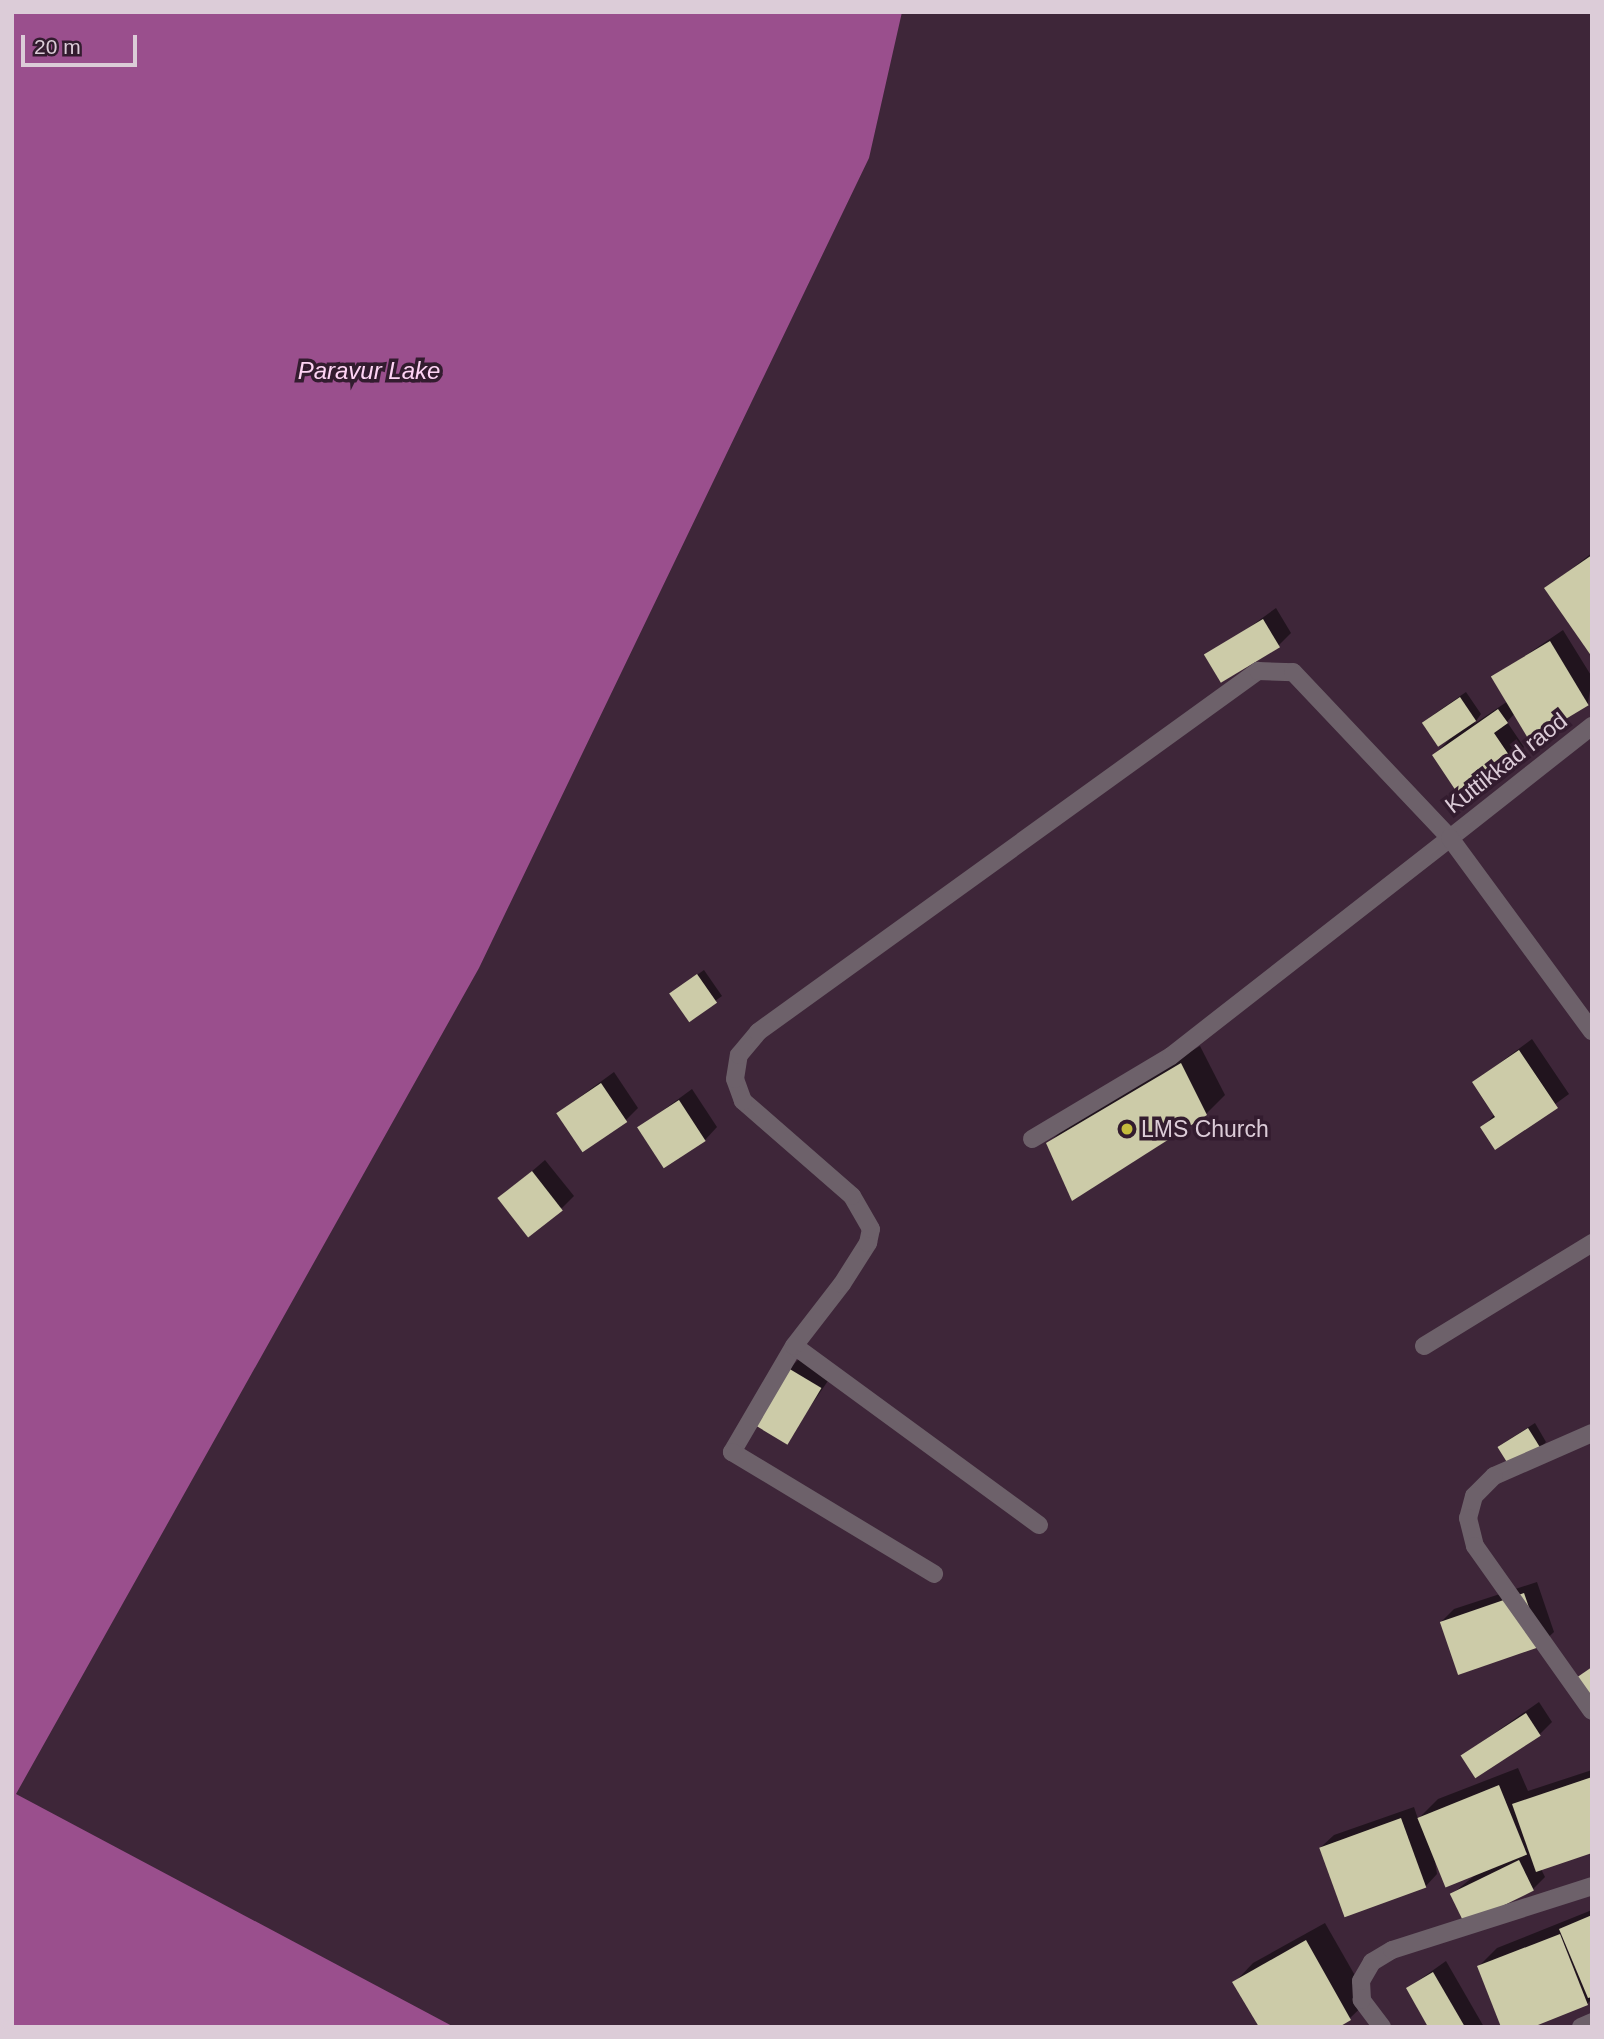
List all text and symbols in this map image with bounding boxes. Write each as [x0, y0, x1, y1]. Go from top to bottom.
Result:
scale bar [24, 21, 140, 65]
text: 20 m [34, 35, 81, 58]
water label: Paravur Lake [298, 357, 440, 385]
street label: Kuttikkad raod [1440, 707, 1572, 819]
place label: LMS Church [1141, 1115, 1269, 1143]
marker: LMS Church [1119, 1121, 1135, 1137]

